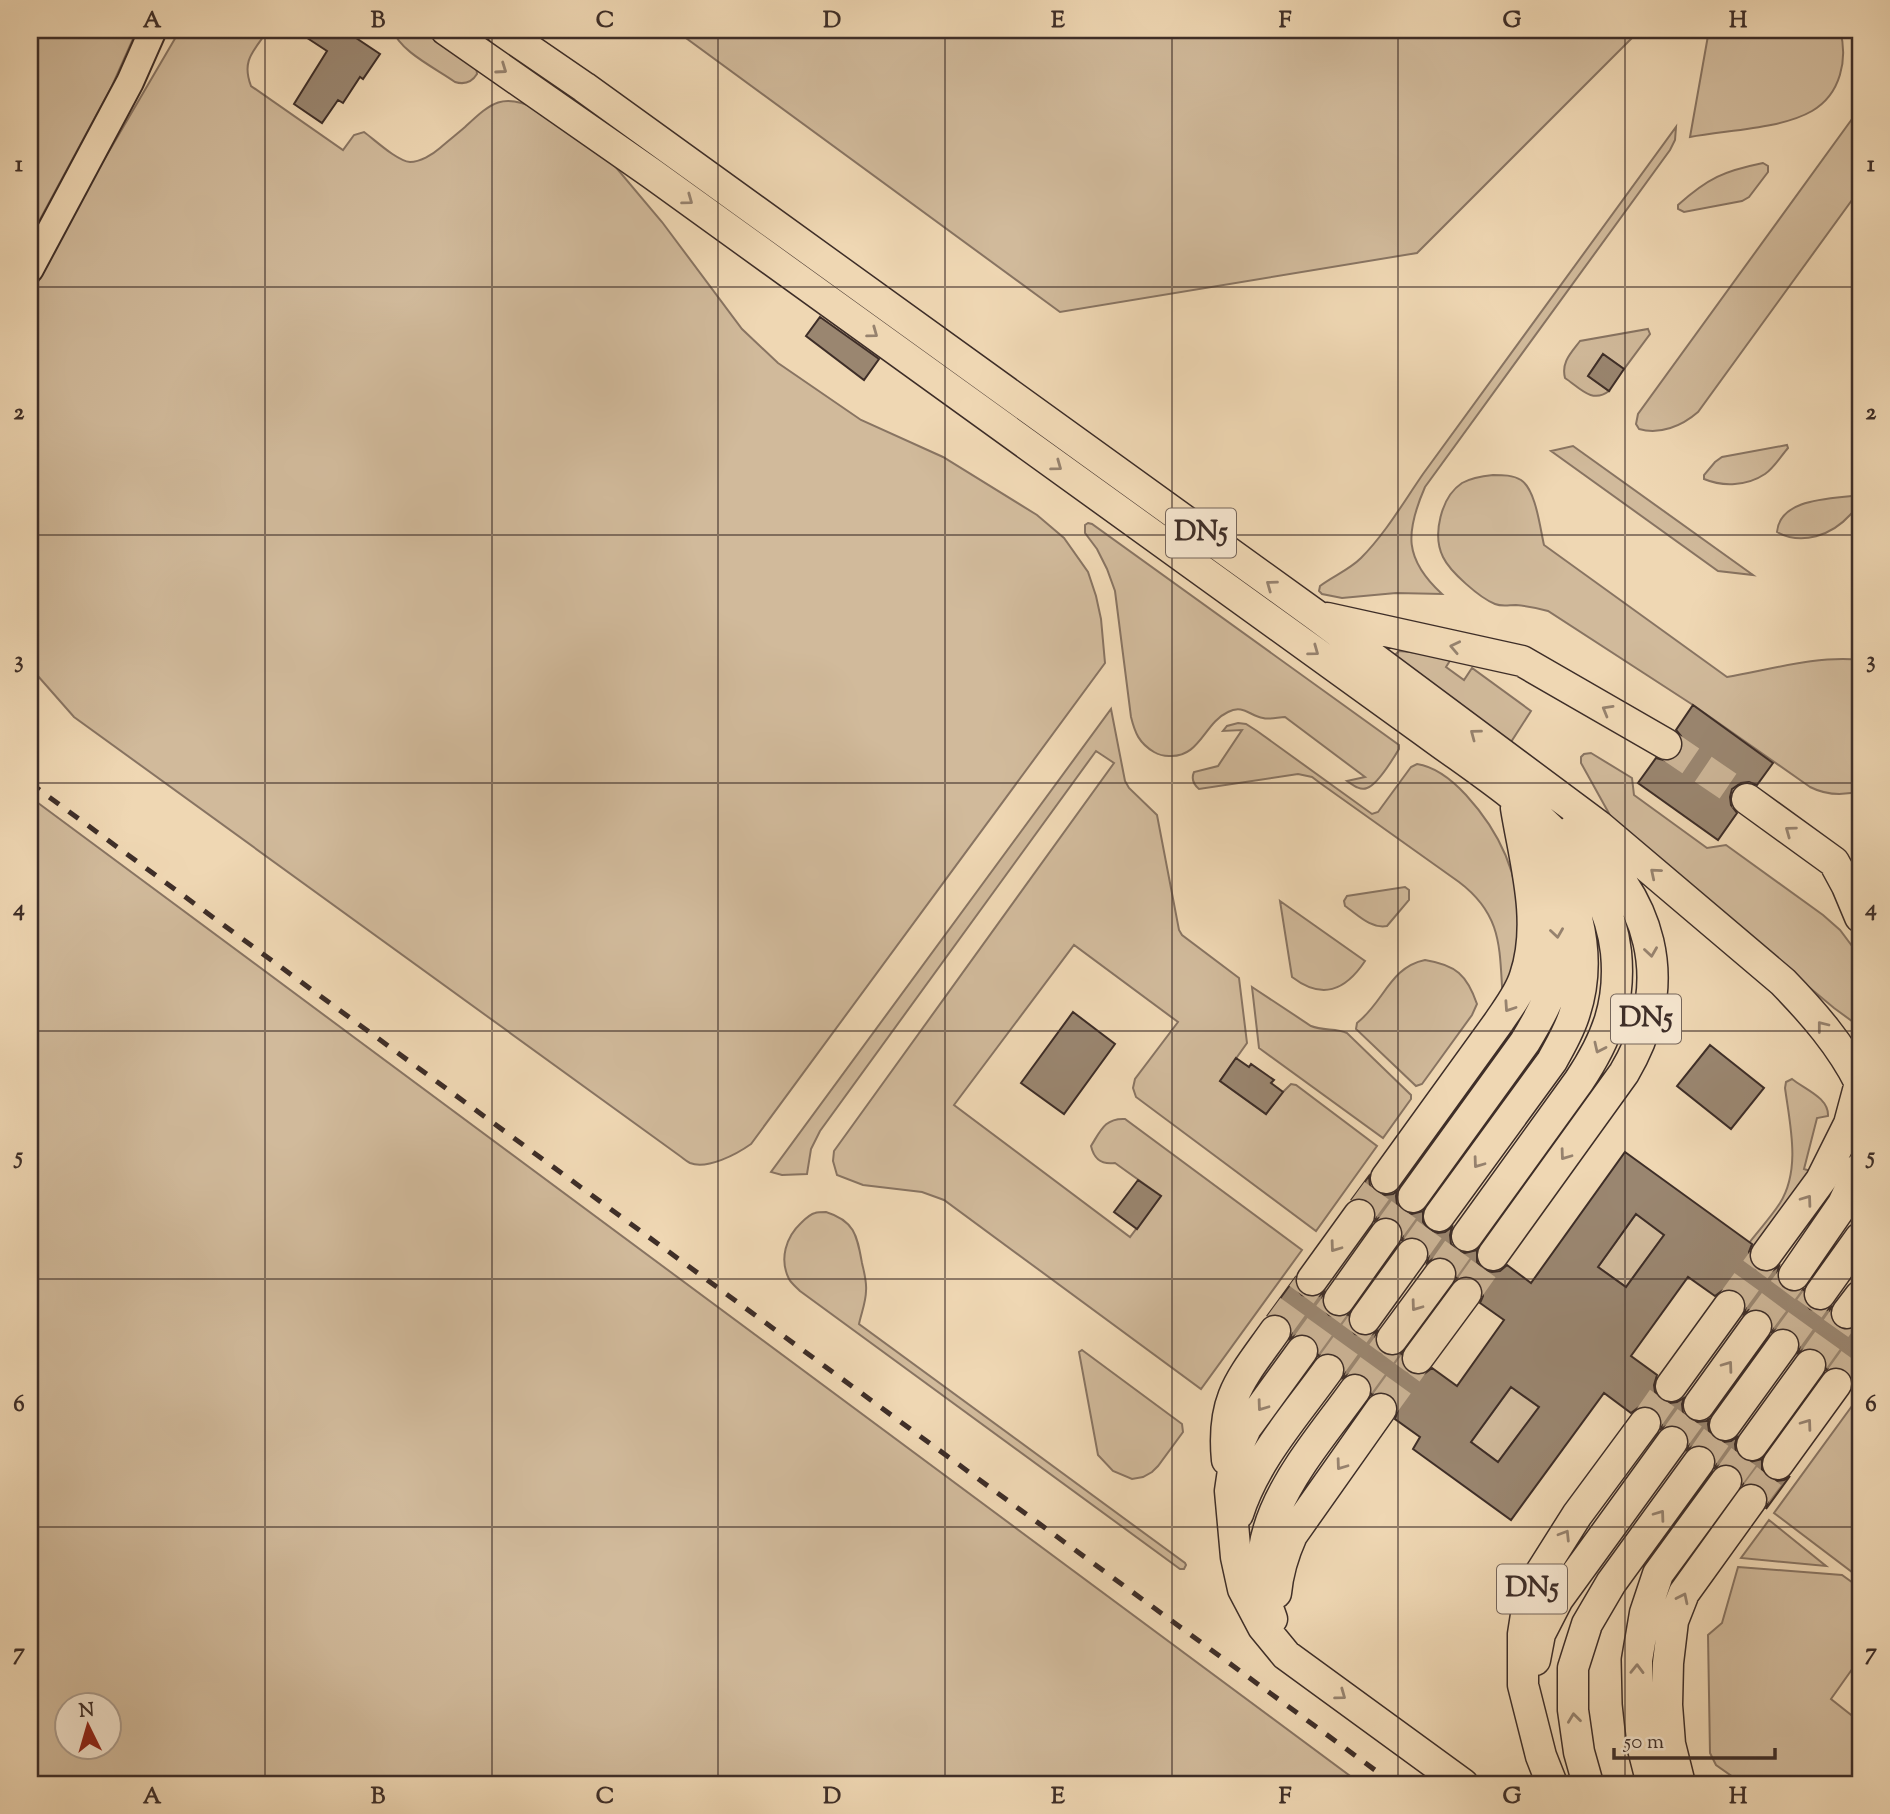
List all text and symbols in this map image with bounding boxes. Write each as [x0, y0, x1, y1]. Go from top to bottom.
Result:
text: A [143, 5, 162, 38]
text: B [371, 5, 386, 38]
text: C [596, 5, 614, 38]
text: D [823, 5, 841, 38]
text: E [1051, 5, 1065, 38]
text: F [1279, 5, 1292, 38]
text: G [1503, 5, 1522, 38]
text: H [1729, 5, 1748, 38]
one-way arrow [494, 60, 507, 73]
text: 1 [15, 149, 23, 182]
text: 1 [1867, 149, 1875, 182]
one-way arrow [680, 192, 693, 204]
one-way arrow [865, 325, 878, 337]
text: 2 [14, 397, 25, 430]
text: 2 [1866, 397, 1877, 430]
one-way arrow [1049, 458, 1062, 470]
road number: DN5 [1166, 508, 1236, 558]
one-way arrow [1267, 581, 1279, 593]
one-way arrow [1449, 640, 1461, 655]
one-way arrow [1306, 643, 1319, 656]
text: 3 [14, 645, 24, 678]
text: 3 [1866, 645, 1876, 678]
one-way arrow [1601, 705, 1614, 718]
one-way arrow [1470, 730, 1482, 742]
one-way arrow [1785, 827, 1798, 839]
one-way arrow [1650, 869, 1663, 881]
text: 4 [12, 893, 25, 926]
text: 4 [1864, 893, 1877, 926]
one-way arrow [1549, 927, 1564, 939]
one-way arrow [1643, 946, 1658, 958]
road number: DN5 [1611, 995, 1681, 1044]
one-way arrow [1504, 999, 1517, 1012]
one-way arrow [1818, 1021, 1831, 1033]
one-way arrow [1594, 1040, 1608, 1053]
text: 5 [13, 1141, 23, 1174]
text: 5 [1865, 1141, 1875, 1174]
one-way arrow [1561, 1147, 1573, 1160]
one-way arrow [1474, 1155, 1486, 1167]
one-way arrow [1798, 1195, 1811, 1207]
one-way arrow [1331, 1239, 1343, 1252]
one-way arrow [1412, 1298, 1424, 1311]
one-way arrow [1719, 1361, 1732, 1373]
text: 6 [13, 1389, 25, 1422]
text: 6 [1865, 1389, 1877, 1422]
one-way arrow [1257, 1398, 1270, 1411]
one-way arrow [1799, 1419, 1811, 1432]
one-way arrow [1337, 1457, 1349, 1469]
one-way arrow [1652, 1510, 1665, 1523]
one-way arrow [1556, 1529, 1569, 1542]
road number: DN5 [1497, 1564, 1567, 1614]
one-way arrow [1675, 1592, 1689, 1605]
text: 7 [13, 1637, 25, 1670]
text: 7 [1865, 1637, 1877, 1670]
one-way arrow [1630, 1663, 1645, 1674]
one-way arrow [1333, 1687, 1346, 1700]
north arrow [52, 1692, 122, 1762]
text: N [78, 1697, 95, 1726]
one-way arrow [1567, 1712, 1582, 1724]
scale bar [1614, 1716, 1774, 1760]
text: 50 m [1623, 1728, 1664, 1758]
text: A [143, 1781, 162, 1814]
text: B [371, 1781, 386, 1814]
text: C [596, 1781, 614, 1814]
text: D [823, 1781, 841, 1814]
text: E [1051, 1781, 1065, 1814]
text: F [1279, 1781, 1292, 1814]
text: G [1503, 1781, 1522, 1814]
text: H [1729, 1781, 1748, 1814]

